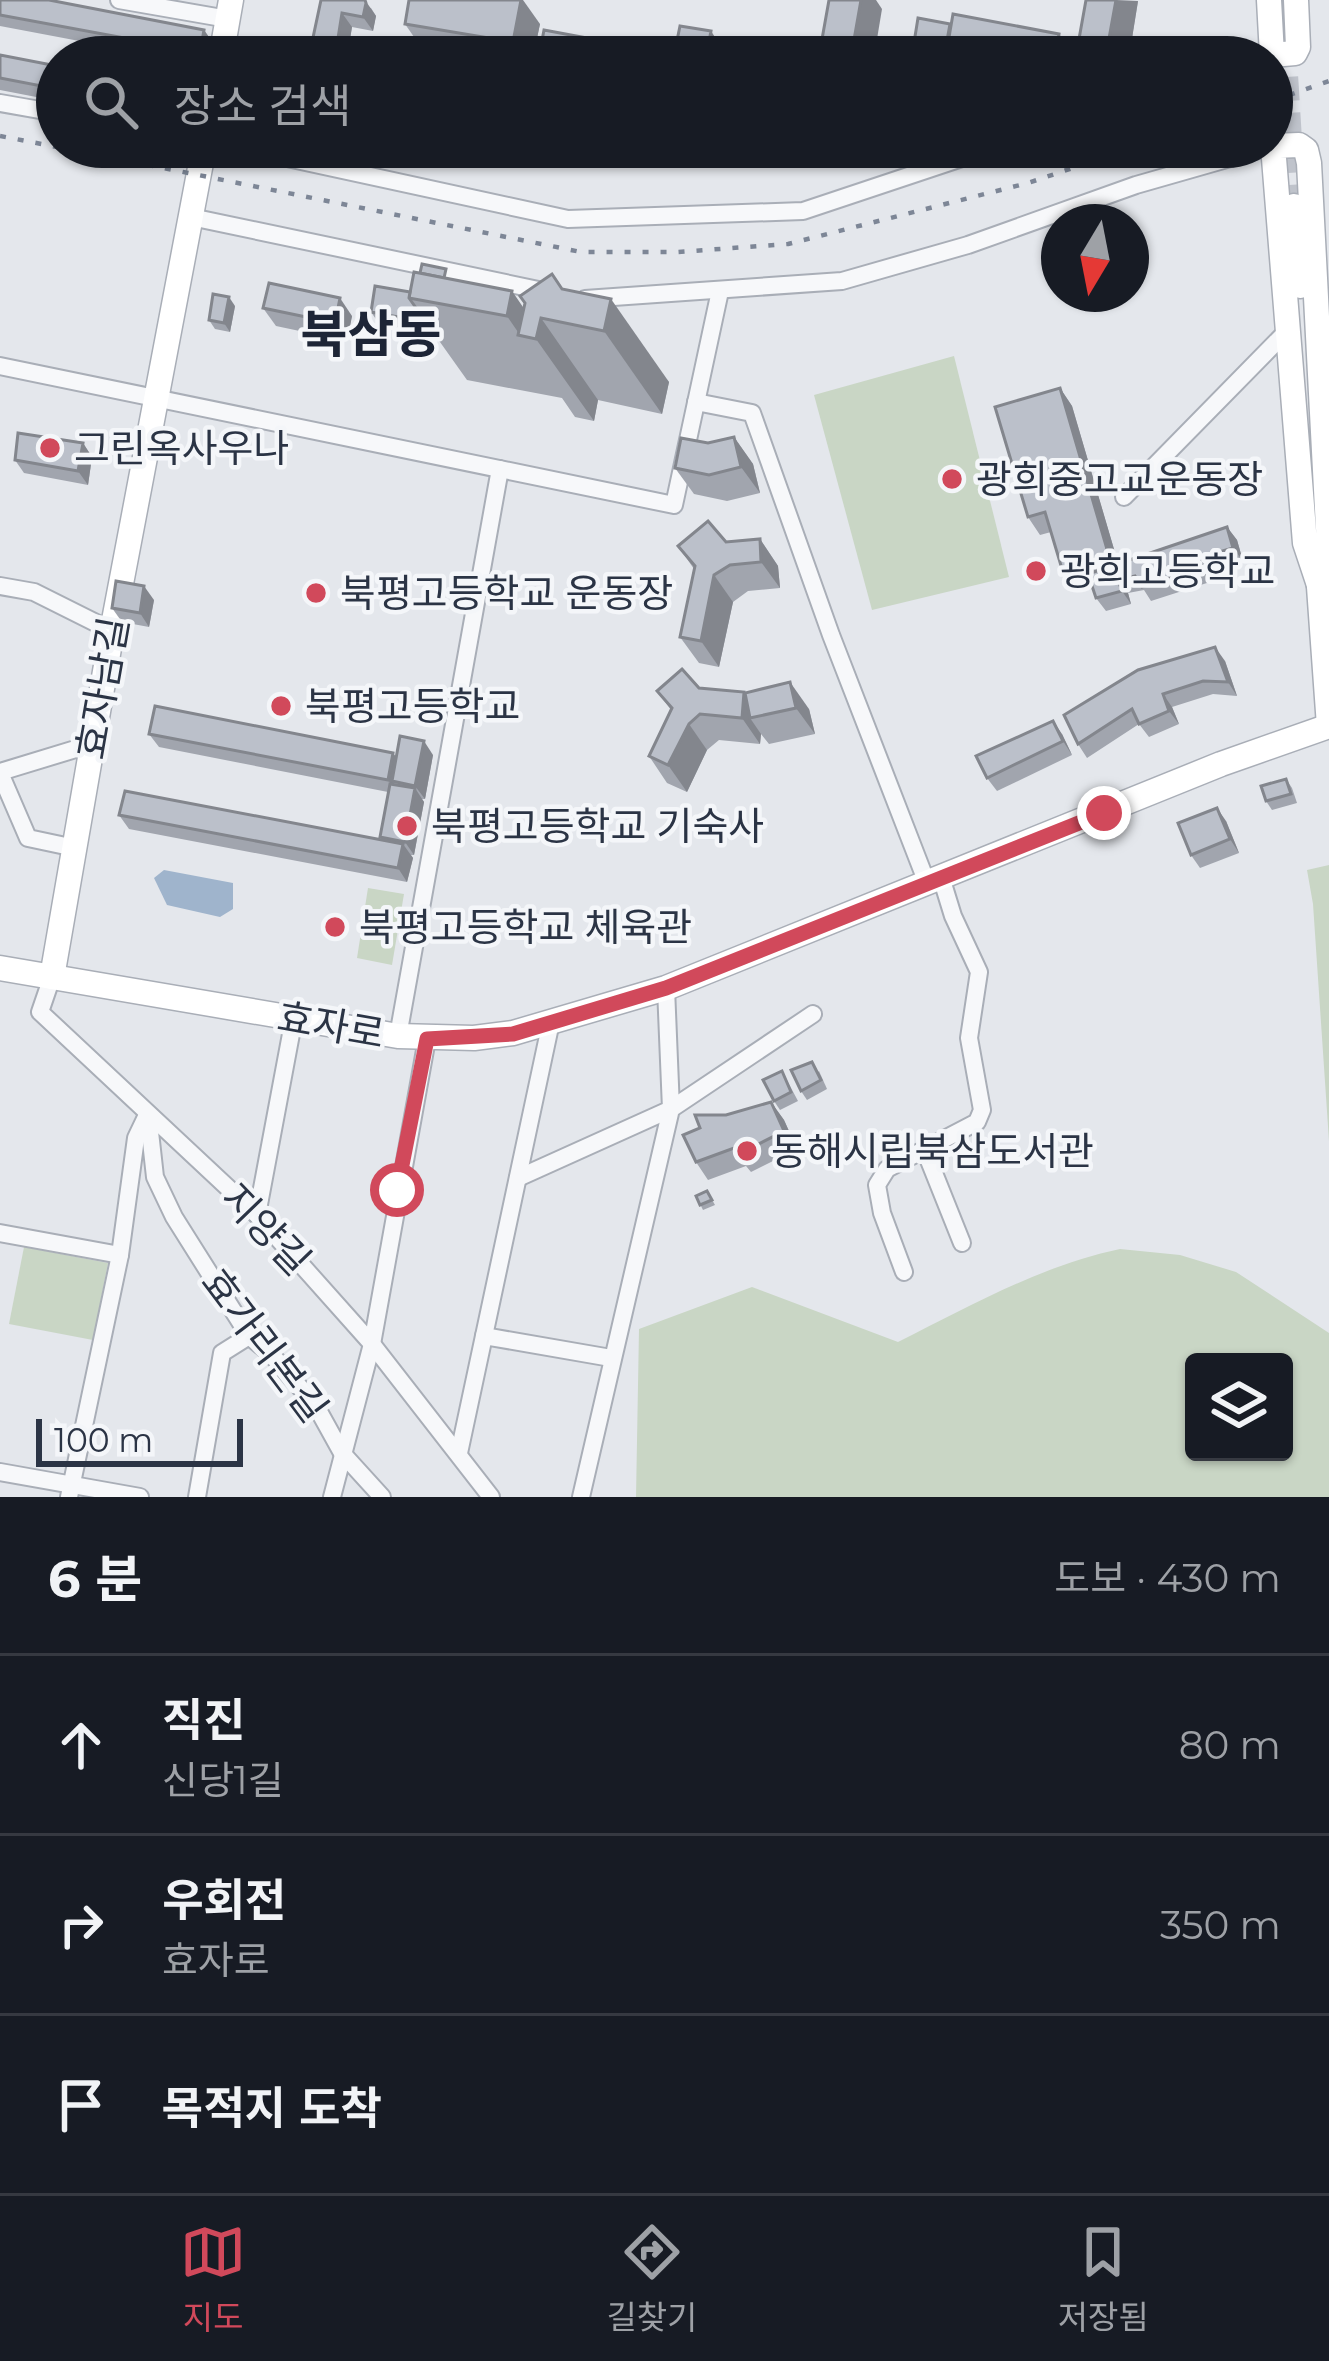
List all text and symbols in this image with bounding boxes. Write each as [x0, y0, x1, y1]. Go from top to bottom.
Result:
search box [36, 36, 1293, 168]
icon: search [78, 69, 144, 135]
text: 장소 검색 [174, 78, 351, 133]
north arrow [1041, 204, 1149, 312]
district label: 북삼동 [301, 303, 441, 365]
place label: 그린옥사우나 [74, 424, 289, 472]
marker: 그린옥사우나 [37, 435, 63, 461]
place label: 광희중고교운동장 [976, 455, 1263, 503]
marker: 광희중고교운동장 [939, 466, 965, 492]
place label: 광희고등학교 [1060, 547, 1275, 595]
marker: 광희고등학교 [1023, 558, 1049, 584]
place label: 북평고등학교 운동장 [340, 569, 673, 617]
marker: 북평고등학교 운동장 [303, 580, 329, 606]
street label: 효자남길 [66, 613, 138, 763]
place label: 북평고등학교 [305, 682, 520, 730]
marker: 북평고등학교 [268, 693, 294, 719]
route end [1077, 786, 1131, 840]
place label: 북평고등학교 기숙사 [431, 802, 764, 850]
marker: 북평고등학교 기숙사 [394, 813, 420, 839]
place label: 북평고등학교 체육관 [359, 903, 692, 951]
marker: 북평고등학교 체육관 [322, 914, 348, 940]
street label: 효자로 [274, 992, 388, 1058]
place label: 동해시립북삼도서관 [771, 1127, 1094, 1175]
marker: 동해시립북삼도서관 [734, 1138, 760, 1164]
route start [370, 1163, 424, 1217]
street label: 지양길 [211, 1174, 321, 1284]
street label: 효가리본길 [192, 1259, 338, 1431]
map controls [1185, 1353, 1293, 1461]
button: layers [1185, 1353, 1293, 1461]
scale bar [36, 1413, 243, 1466]
text: 100 m [54, 1420, 153, 1460]
text: 6 분 [48, 1548, 142, 1610]
text: 도보 · 430 m [1054, 1554, 1281, 1602]
text: 직진 [162, 1692, 245, 1747]
icon: ahead [48, 1712, 114, 1778]
text: 80 m [1179, 1721, 1281, 1769]
text: 신당1길 [162, 1756, 284, 1804]
text: 우회전 [162, 1872, 286, 1927]
icon: right [48, 1892, 114, 1958]
text: 350 m [1160, 1901, 1281, 1949]
text: 효자로 [162, 1936, 270, 1984]
icon: arrive [48, 2072, 114, 2138]
text: 목적지 도착 [162, 2080, 382, 2135]
tab: 지도 [180, 2219, 246, 2339]
tab: 길찾기 [606, 2219, 697, 2339]
tab: 저장됨 [1058, 2219, 1149, 2339]

